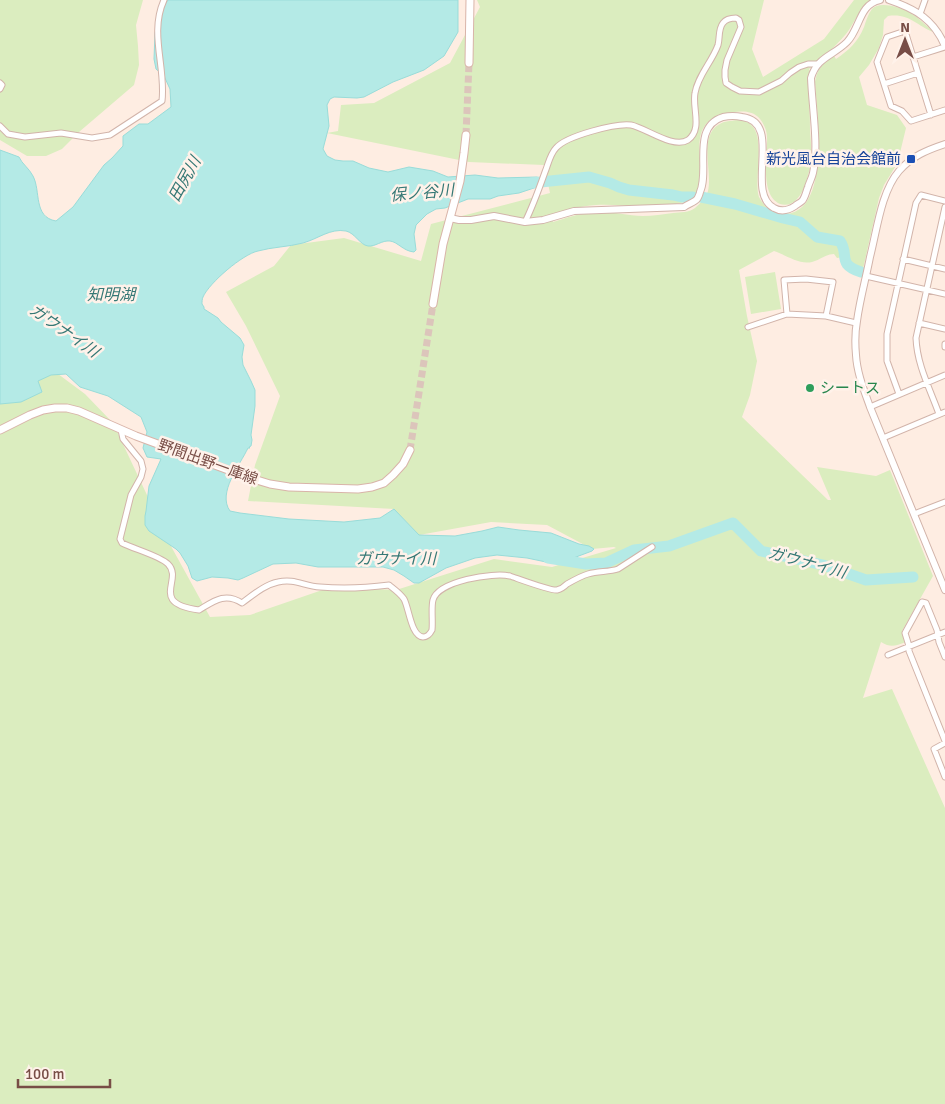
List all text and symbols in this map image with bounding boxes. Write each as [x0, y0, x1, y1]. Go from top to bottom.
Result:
north arrow [880, 15, 930, 65]
text: N [900, 19, 910, 36]
place label: 新光風台自治会館前 [766, 150, 901, 168]
water label: 田尻川 [165, 151, 206, 205]
marker: 新光風台自治会館前 [905, 153, 917, 165]
water label: 保ノ谷川 [389, 180, 457, 206]
water label: 知明湖 [87, 285, 138, 305]
water label: ガウナイ川 [25, 300, 104, 363]
place label: シートス [820, 379, 880, 397]
marker: シートス [804, 382, 816, 394]
street label: 野間出野一庫線 [156, 436, 260, 488]
water label: ガウナイ川 [766, 543, 850, 584]
water label: ガウナイ川 [356, 549, 438, 569]
scale bar [18, 1056, 110, 1088]
text: 100 m [25, 1065, 65, 1083]

